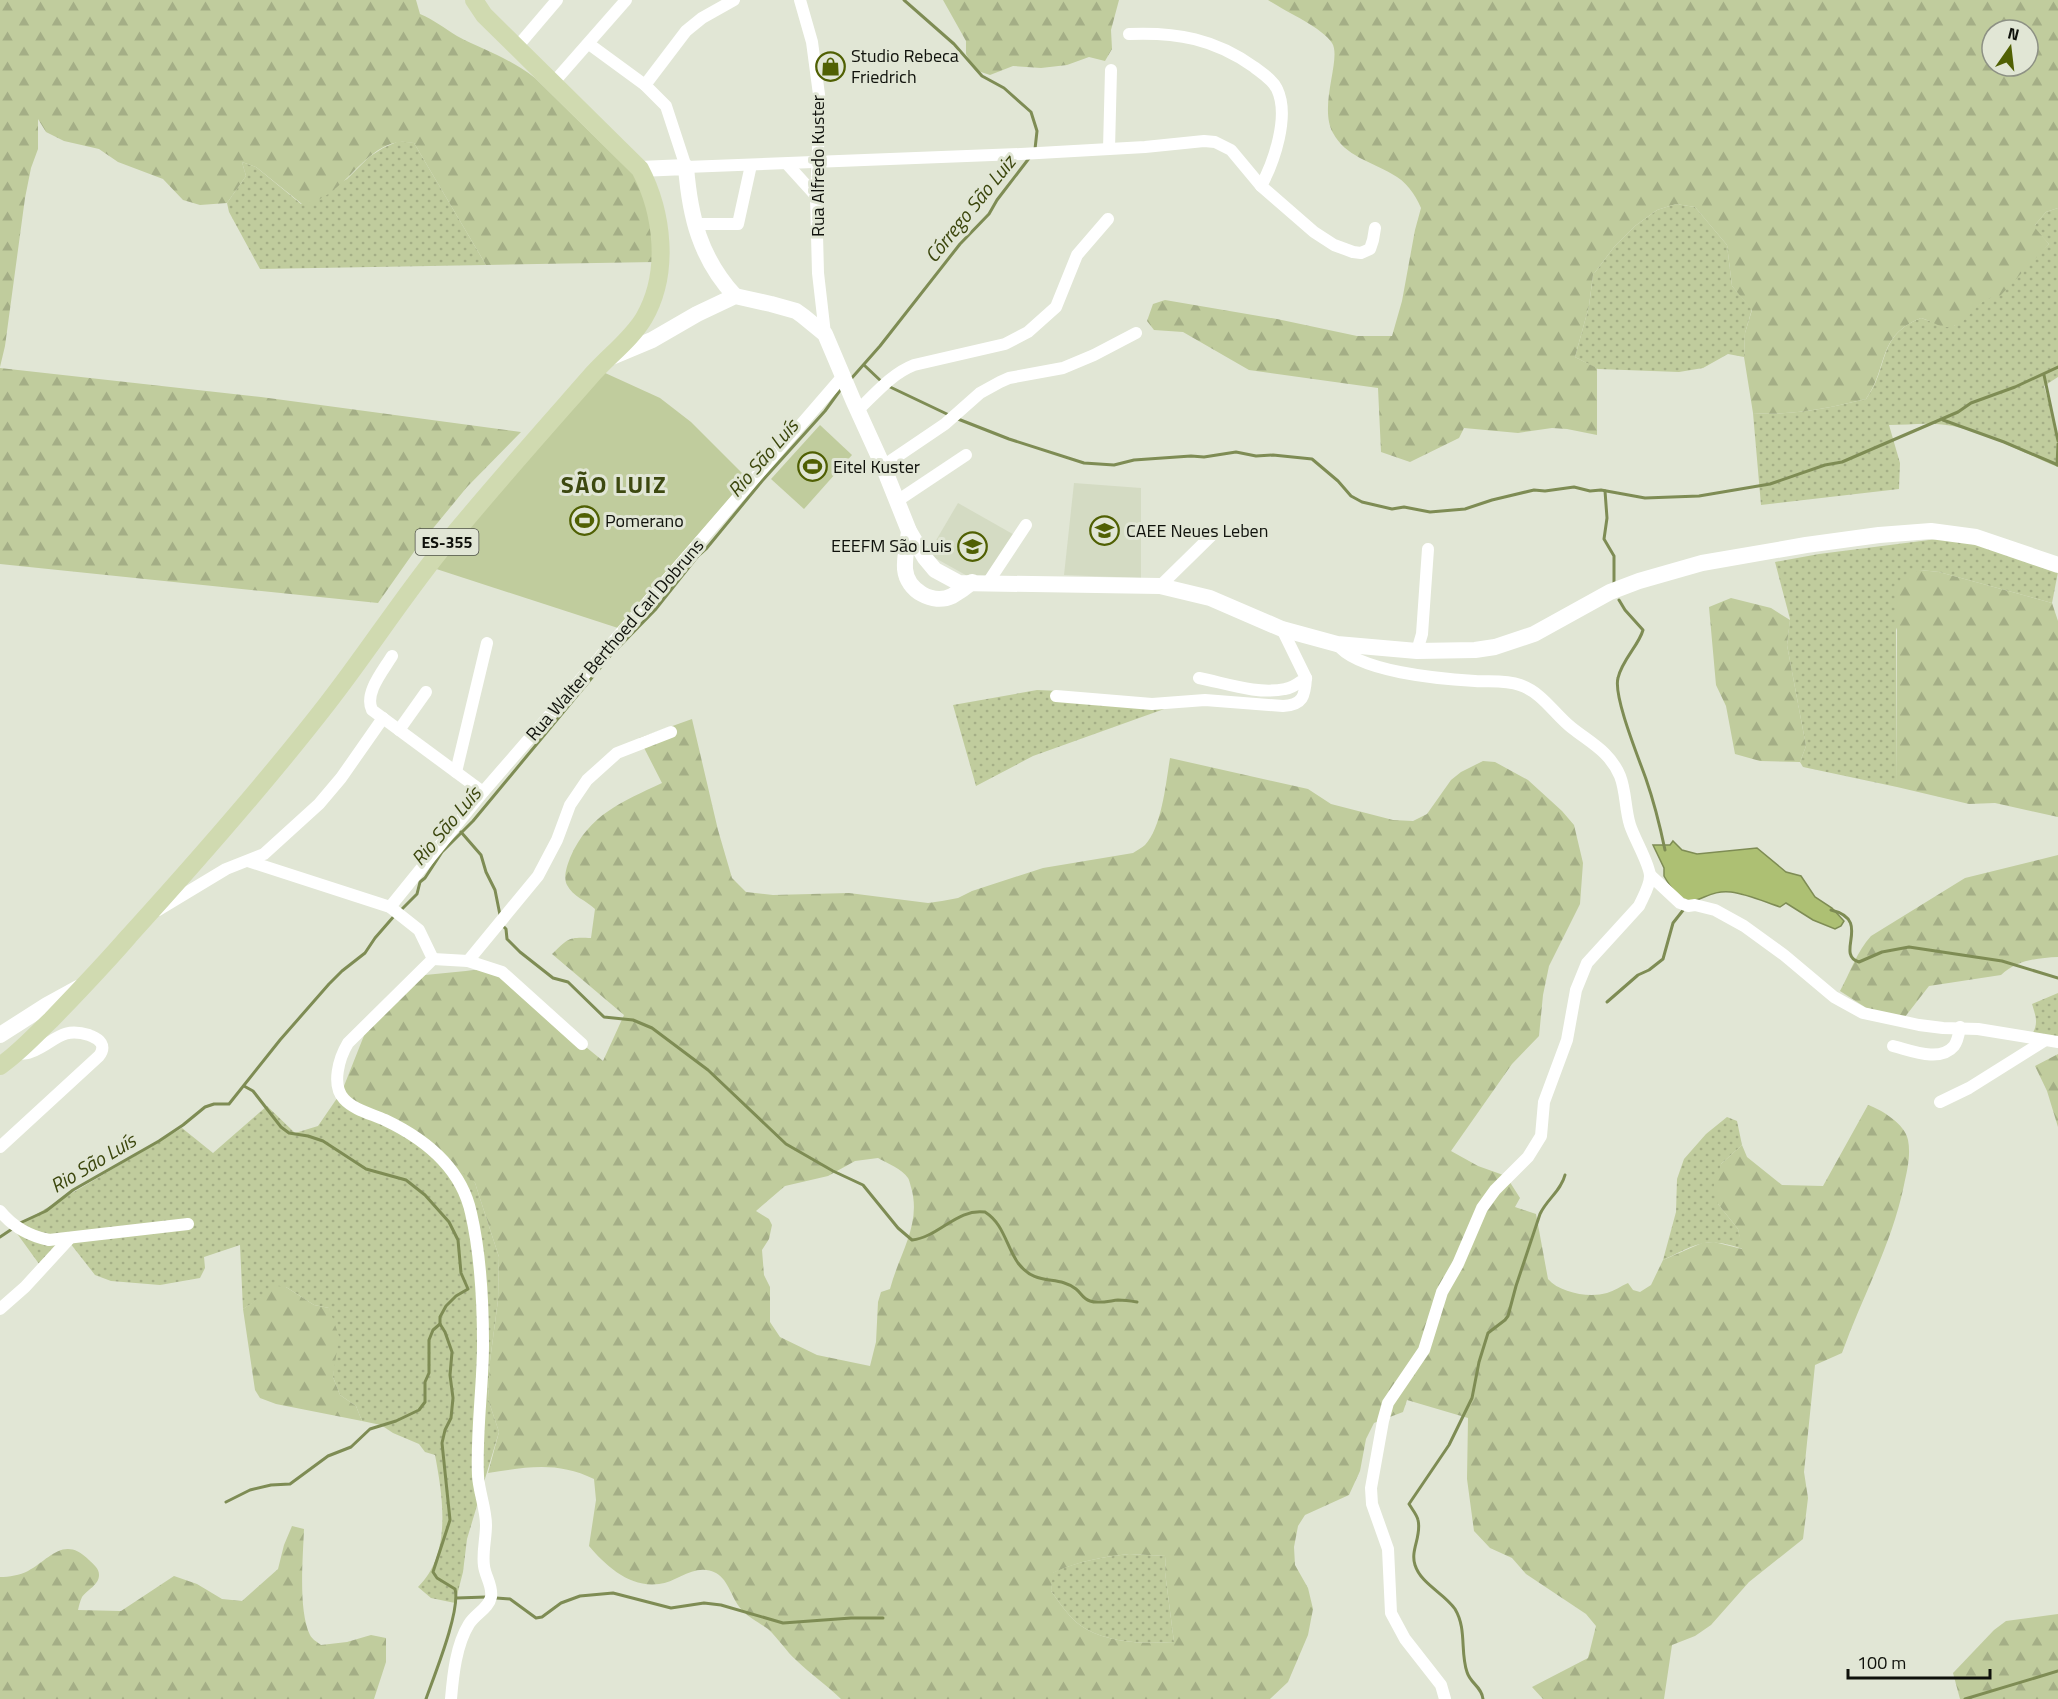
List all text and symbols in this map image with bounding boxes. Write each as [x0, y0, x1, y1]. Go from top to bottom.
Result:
north arrow [1980, 18, 2040, 78]
text: N [2005, 20, 2022, 46]
place label: Studio Rebeca Friedrich [851, 42, 959, 90]
shop icon: Studio Rebeca Friedrich [814, 50, 846, 82]
street label: Rua Alfredo Kuster [804, 95, 831, 237]
water label: Córrego São Luiz [917, 147, 1024, 269]
water label: Rio São Luís [720, 411, 806, 504]
sports icon: Eitel Kuster [796, 451, 828, 483]
place label: Eitel Kuster [833, 453, 920, 480]
district label: SÃO LUIZ [561, 466, 667, 502]
sports icon: Pomerano [568, 505, 600, 537]
place label: Pomerano [605, 507, 684, 534]
school or university icon: CAEE Neues Leben [1089, 515, 1121, 547]
place label: CAEE Neues Leben [1126, 517, 1268, 544]
road number: ES-355 [416, 529, 478, 555]
school or university icon: EEEFM São Luis [957, 530, 989, 562]
place label: EEEFM São Luis [831, 532, 952, 559]
street label: Rua Walter Berthoed Carl Dobruns [519, 533, 710, 747]
water label: Rio São Luís [403, 778, 489, 872]
water label: Rio São Luís [44, 1124, 143, 1200]
scale bar [1848, 1642, 1990, 1680]
text: 100 m [1857, 1649, 1906, 1676]

